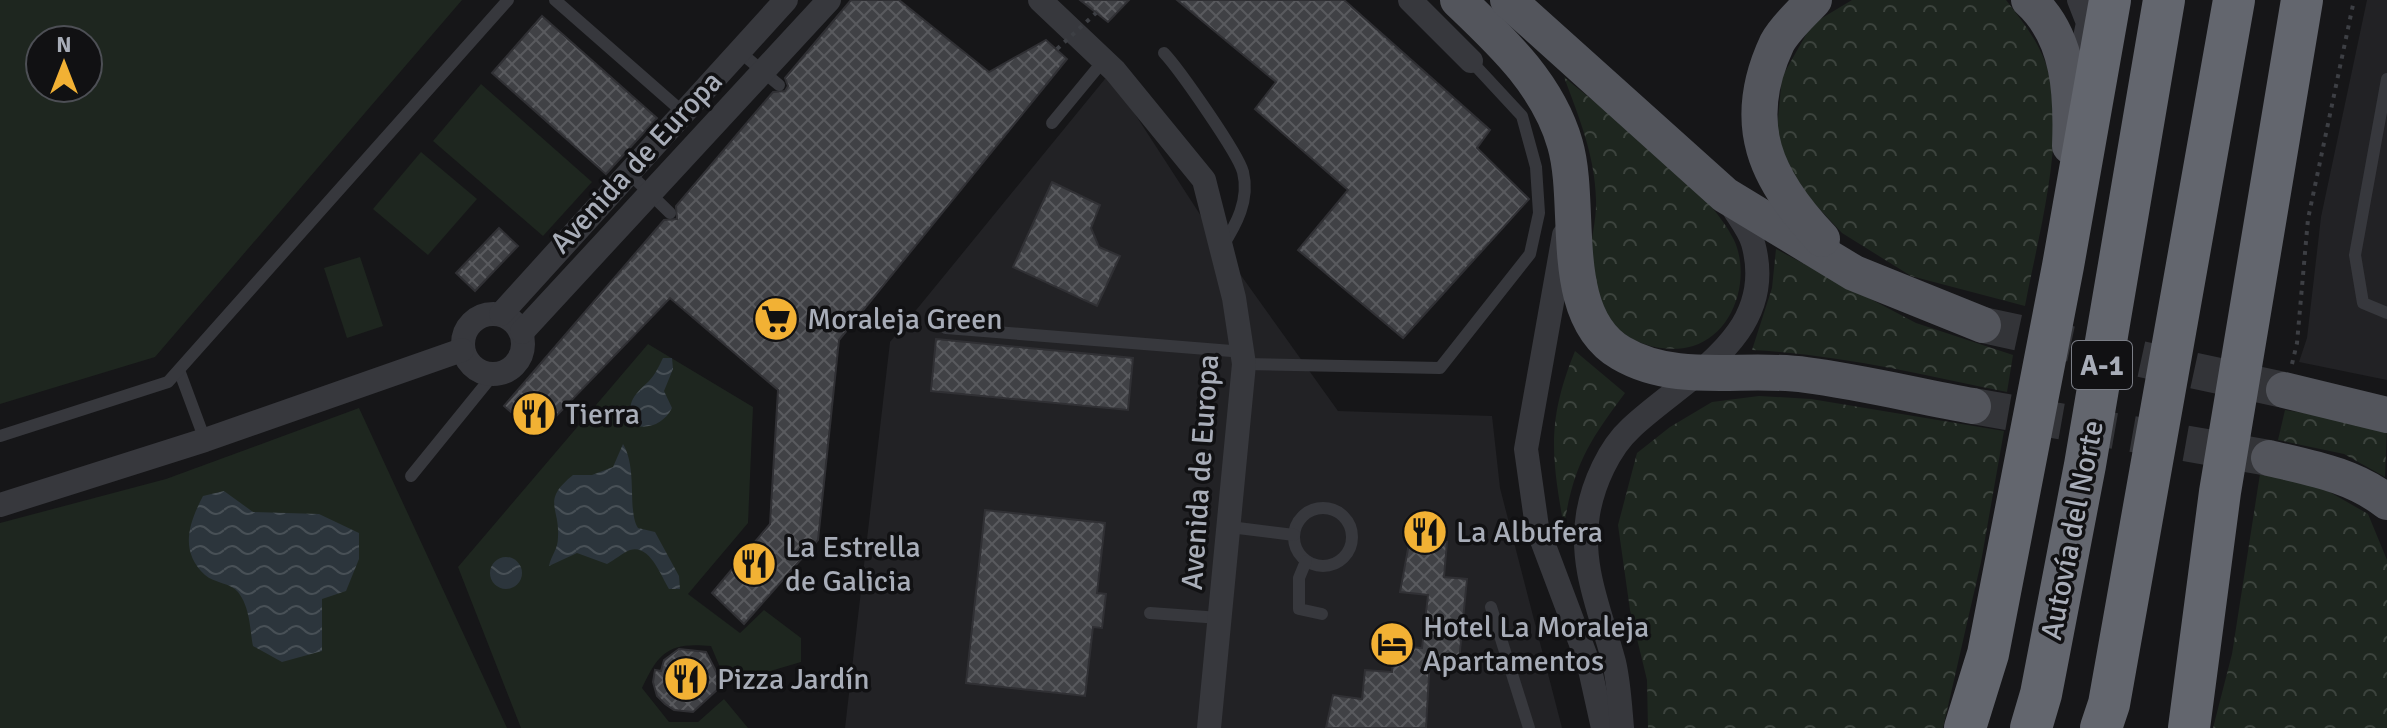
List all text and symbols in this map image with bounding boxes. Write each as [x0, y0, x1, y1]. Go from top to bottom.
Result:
north arrow [24, 24, 104, 104]
text: N [56, 31, 72, 58]
street label: Avenida de Europa [542, 63, 730, 261]
supermarket icon: Moraleja Green [752, 295, 800, 343]
place label: Moraleja Green [807, 301, 1003, 338]
road number: A-1 [2072, 341, 2132, 389]
street label: Avenida de Europa [1174, 353, 1227, 591]
restaurant icon: Tierra [510, 390, 558, 438]
place label: Tierra [565, 396, 640, 433]
street label: Autovía del Norte [2033, 417, 2112, 643]
restaurant icon: La Albufera [1401, 508, 1449, 556]
place label: La Albufera [1456, 514, 1603, 551]
place label: La Estrella de Galicia [785, 529, 921, 600]
restaurant icon: La Estrella de Galicia [730, 540, 778, 588]
place label: Hotel La Moraleja Apartamentos [1423, 609, 1649, 680]
hotel icon: Hotel La Moraleja Apartamentos [1368, 620, 1416, 668]
restaurant icon: Pizza Jardín [662, 655, 710, 703]
place label: Pizza Jardín [717, 661, 870, 698]

